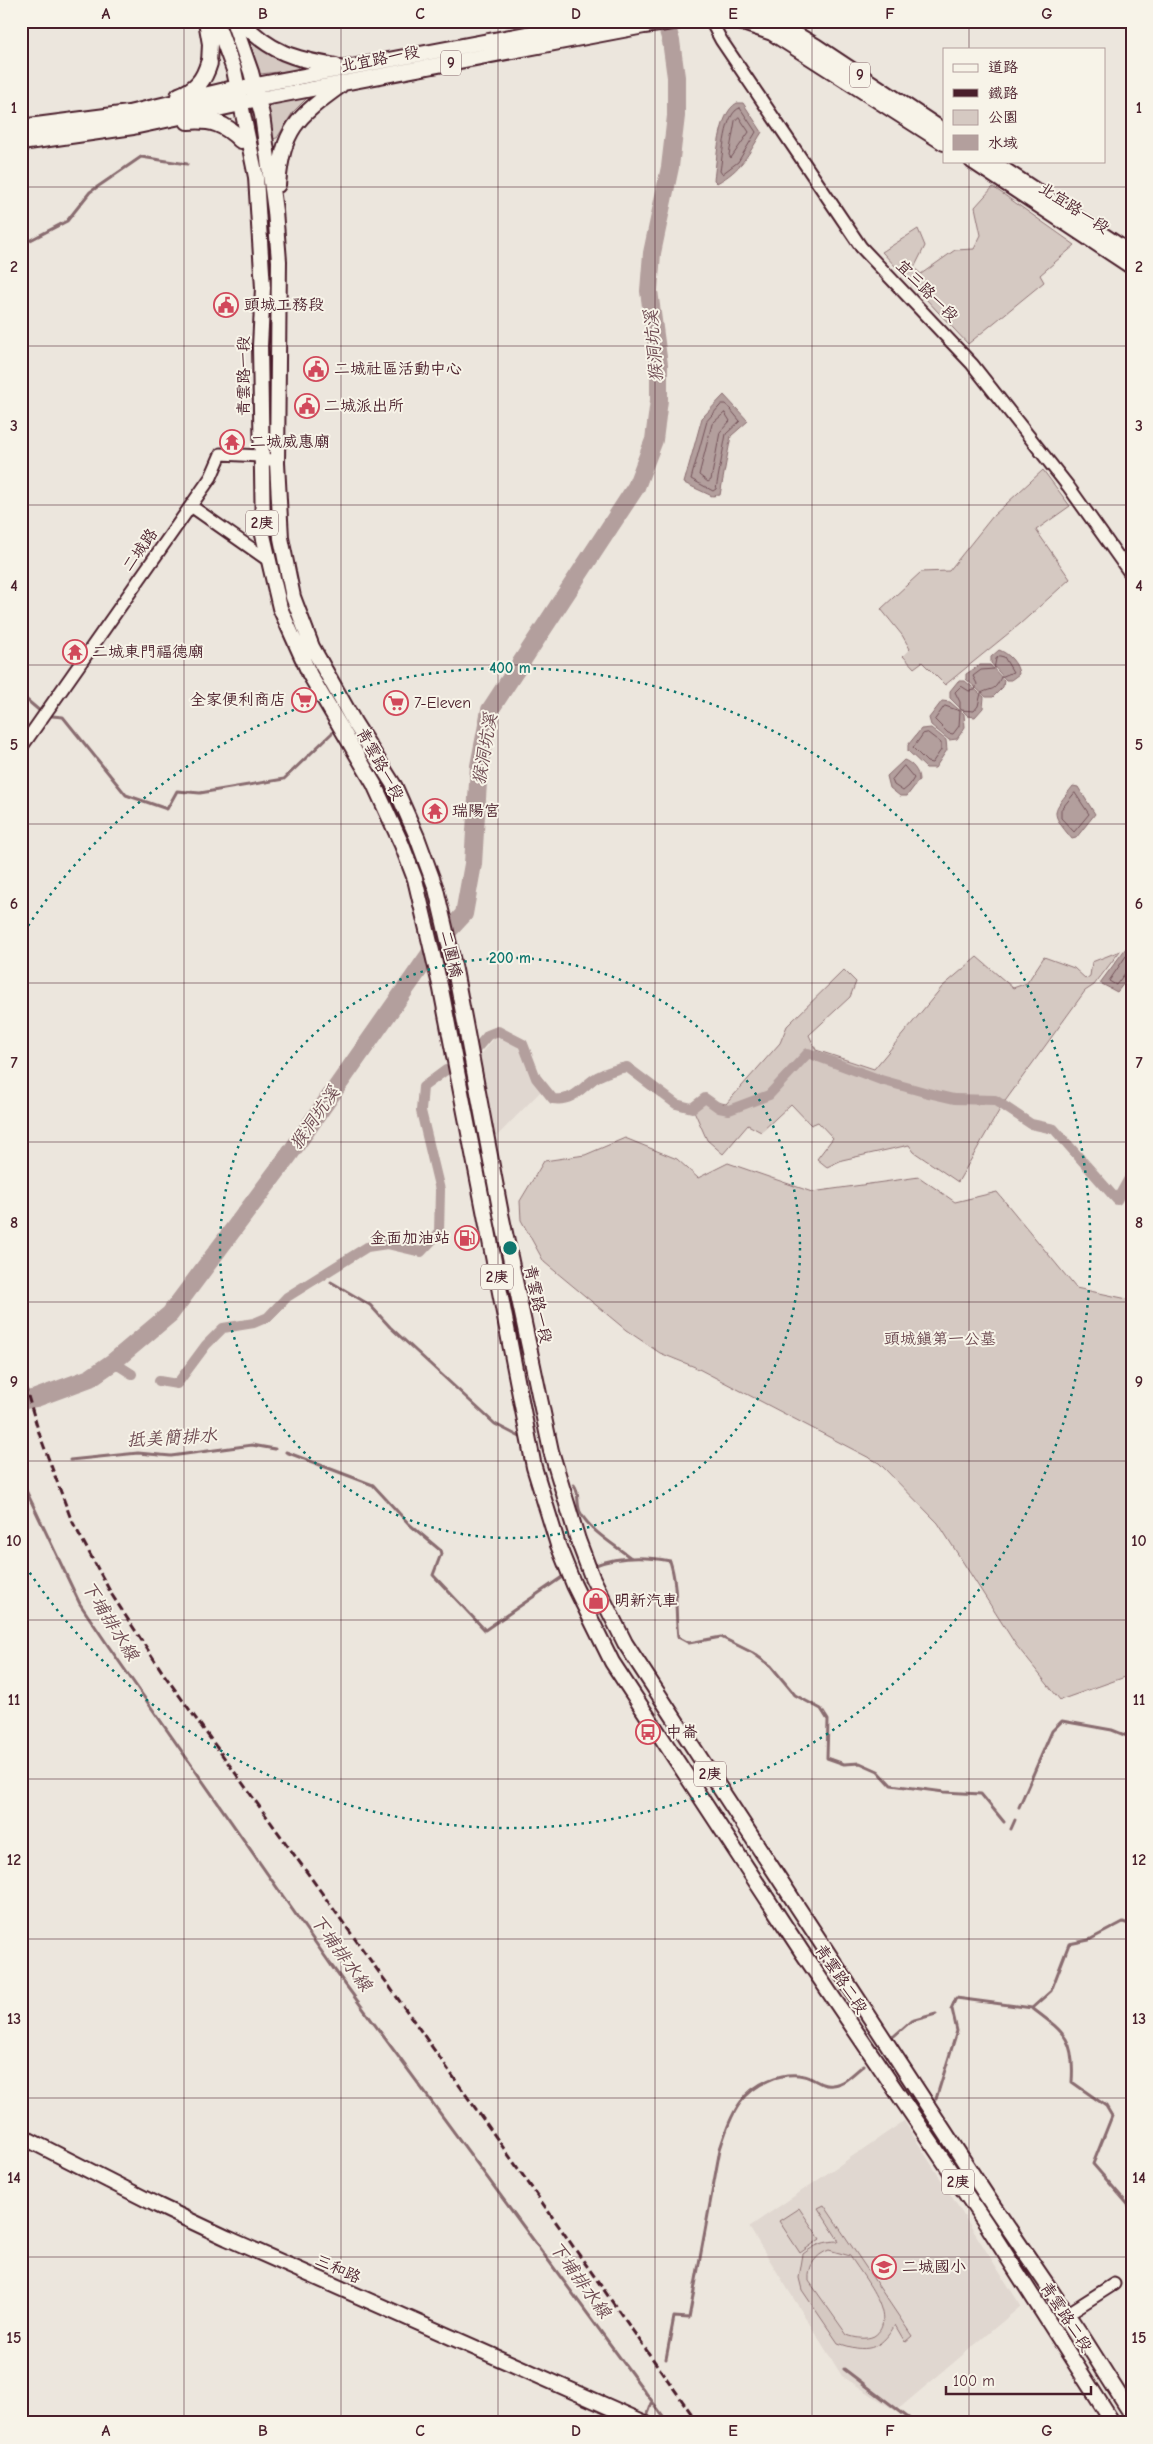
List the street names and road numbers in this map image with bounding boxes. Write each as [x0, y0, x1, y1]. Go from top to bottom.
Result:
street label: 北宜路一段 [339, 43, 421, 75]
road number: 9 [441, 50, 461, 76]
road number: 9 [850, 62, 870, 88]
street label: 北宜路一段 [1036, 179, 1112, 237]
street label: 宜三路一段 [892, 256, 962, 326]
street label: 青雲路一段 [235, 336, 253, 416]
road number: 2庚 [246, 510, 278, 536]
street label: 二城路 [119, 525, 161, 575]
street label: 青雲路一段 [353, 725, 407, 803]
street label: 二圍橋 [437, 929, 465, 979]
street label: 青雲路一段 [521, 1263, 555, 1345]
road number: 2庚 [481, 1264, 513, 1290]
road number: 2庚 [694, 1762, 726, 1786]
street label: 青雲路二段 [811, 1941, 871, 2017]
road number: 2庚 [942, 2170, 974, 2194]
street label: 三和路 [312, 2251, 364, 2287]
street label: 青雲路二段 [1037, 2279, 1095, 2355]

